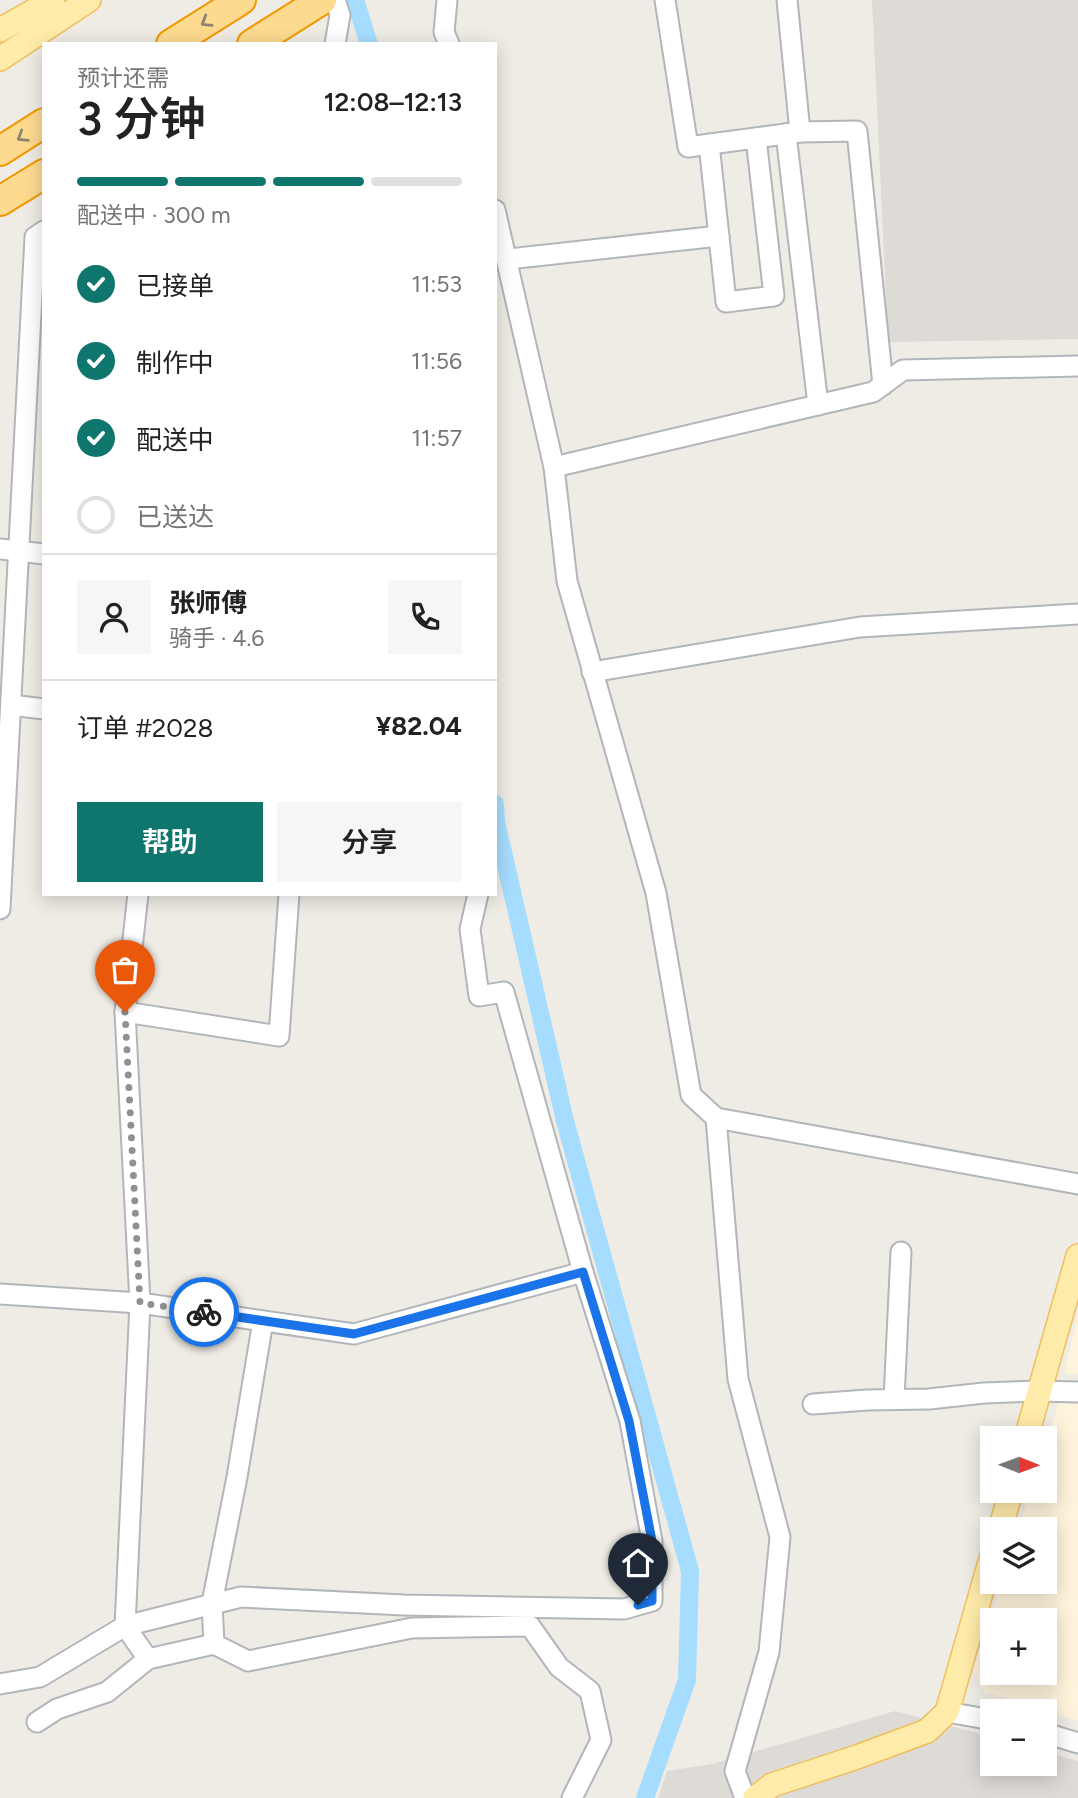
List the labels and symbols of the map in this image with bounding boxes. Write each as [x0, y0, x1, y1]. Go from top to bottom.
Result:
one-way arrow [200, 13, 213, 26]
one-way arrow [16, 128, 29, 141]
pin [95, 940, 155, 1012]
courier [169, 1277, 239, 1347]
north arrow [980, 1426, 1057, 1503]
pin [608, 1533, 668, 1605]

